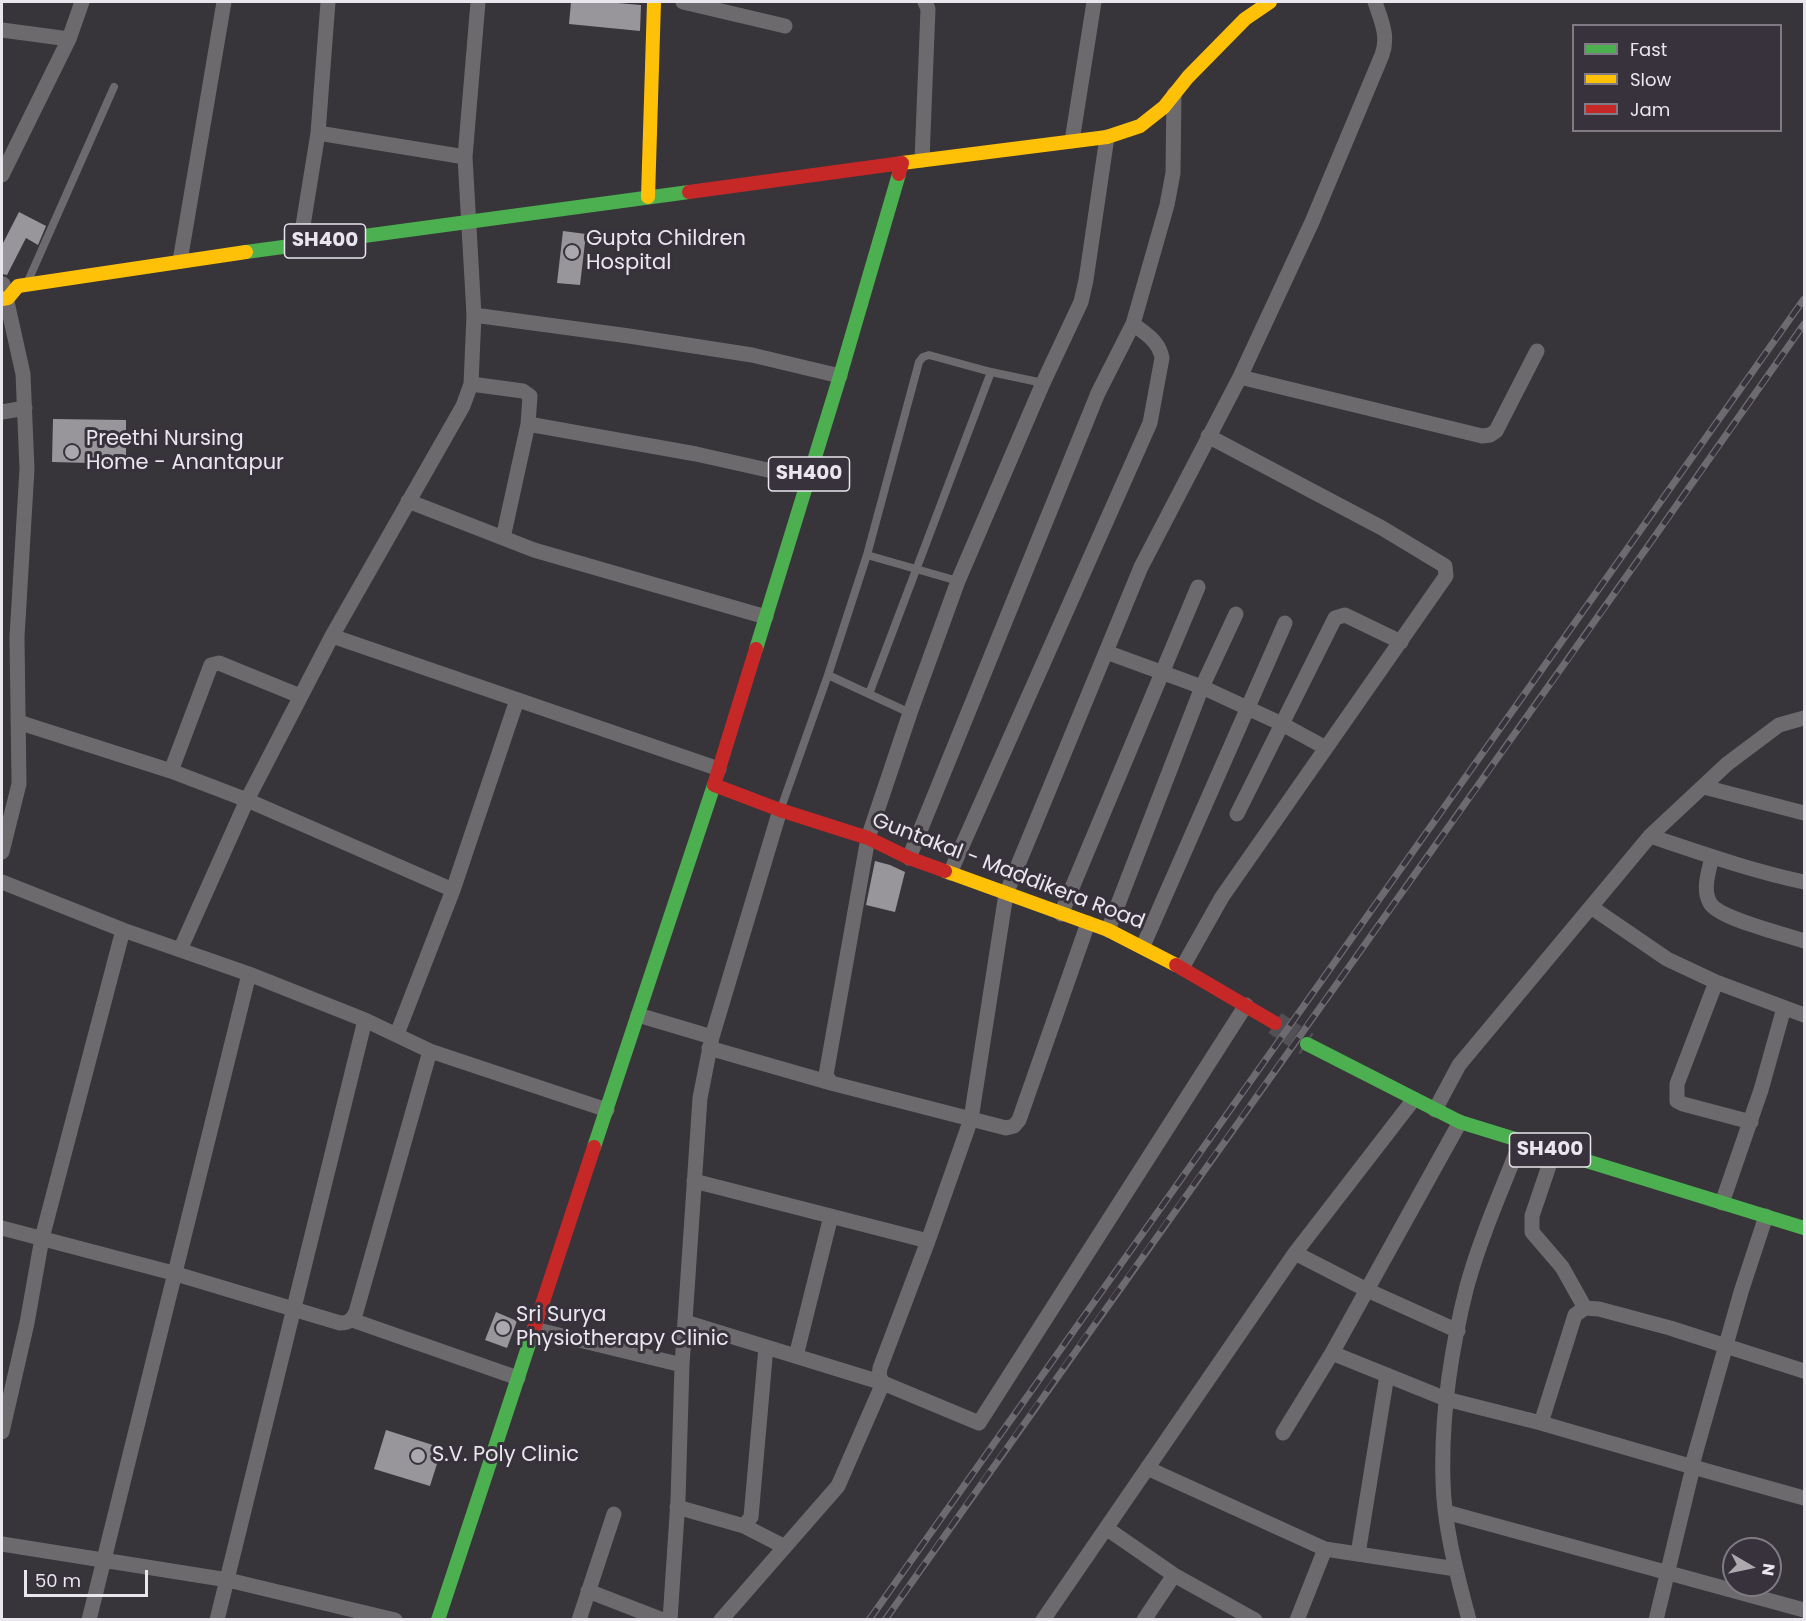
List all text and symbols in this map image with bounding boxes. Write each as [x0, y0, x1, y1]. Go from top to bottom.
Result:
legend [1572, 24, 1782, 132]
text: Fast [1630, 37, 1667, 62]
text: Slow [1630, 67, 1671, 92]
text: Jam [1630, 97, 1670, 122]
road number: SH400 [284, 224, 366, 258]
place label: Gupta Children Hospital [586, 227, 746, 277]
marker: Gupta Children Hospital [563, 243, 581, 261]
place label: Preethi Nursing Home - Anantapur [86, 427, 284, 477]
marker: Preethi Nursing Home - Anantapur [63, 443, 81, 461]
road number: SH400 [768, 457, 850, 491]
street label: Guntakal - Maddikera Road [868, 808, 1148, 936]
road number: SH400 [1510, 1133, 1590, 1167]
place label: Sri Surya Physiotherapy Clinic [516, 1303, 729, 1353]
marker: Sri Surya Physiotherapy Clinic [494, 1319, 512, 1337]
place label: S.V. Poly Clinic [432, 1443, 579, 1469]
marker: S.V. Poly Clinic [409, 1447, 427, 1465]
north arrow [1722, 1537, 1782, 1597]
scale bar [27, 1558, 152, 1596]
text: N [1756, 1562, 1781, 1577]
text: 50 m [35, 1568, 81, 1593]

